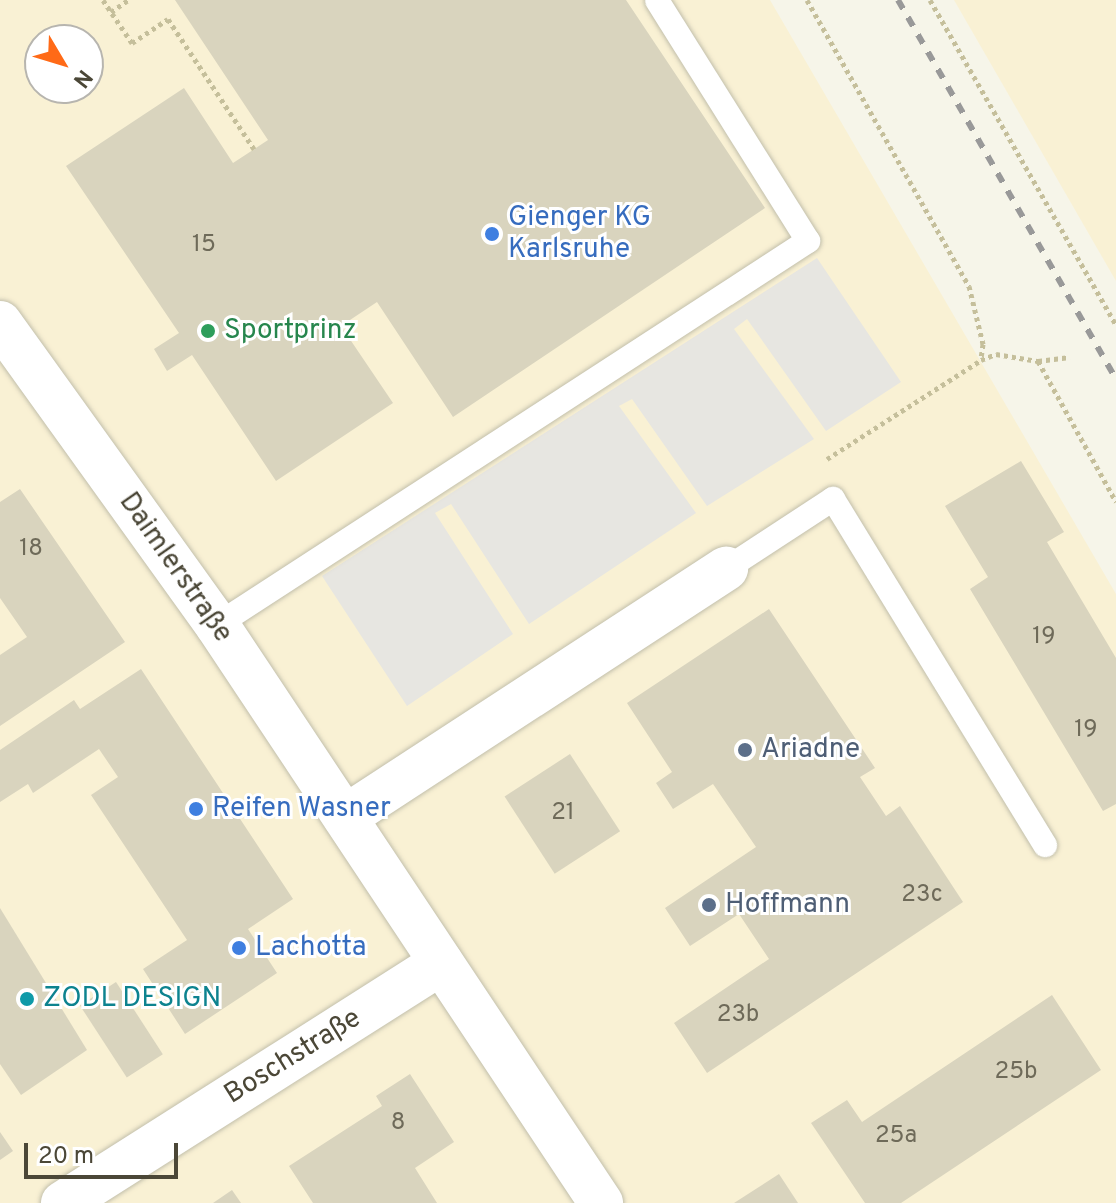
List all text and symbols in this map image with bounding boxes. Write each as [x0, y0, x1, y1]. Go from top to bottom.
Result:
north arrow [24, 24, 104, 104]
text: N [66, 63, 97, 92]
place label: Gienger KG Karlsruhe [508, 201, 651, 267]
marker: Gienger KG Karlsruhe [483, 225, 501, 243]
house number: 15 [192, 232, 216, 260]
place label: Sportprinz [224, 314, 357, 348]
marker: Sportprinz [199, 322, 217, 340]
street label: Daimlerstraße [111, 487, 239, 649]
house number: 18 [19, 536, 43, 564]
house number: 19 [1032, 624, 1056, 652]
house number: 19 [1074, 717, 1098, 745]
place label: Ariadne [761, 733, 860, 767]
marker: Ariadne [736, 741, 754, 759]
place label: Reifen Wasner [212, 792, 392, 826]
marker: Reifen Wasner [187, 800, 205, 818]
house number: 21 [551, 800, 575, 828]
house number: 23c [901, 882, 943, 910]
place label: Hoffmann [725, 888, 850, 922]
marker: Hoffmann [700, 896, 718, 914]
place label: Lachotta [255, 931, 367, 965]
marker: Lachotta [230, 939, 248, 957]
place label: ZODL DESIGN [43, 982, 222, 1016]
marker: ZODL DESIGN [18, 990, 36, 1008]
street label: Boschstraße [219, 1002, 367, 1112]
house number: 23b [717, 1002, 759, 1030]
house number: 25b [994, 1059, 1038, 1087]
house number: 8 [391, 1110, 405, 1138]
house number: 25a [875, 1123, 917, 1151]
scale bar [28, 1127, 182, 1177]
text: 20 m [38, 1142, 94, 1172]

